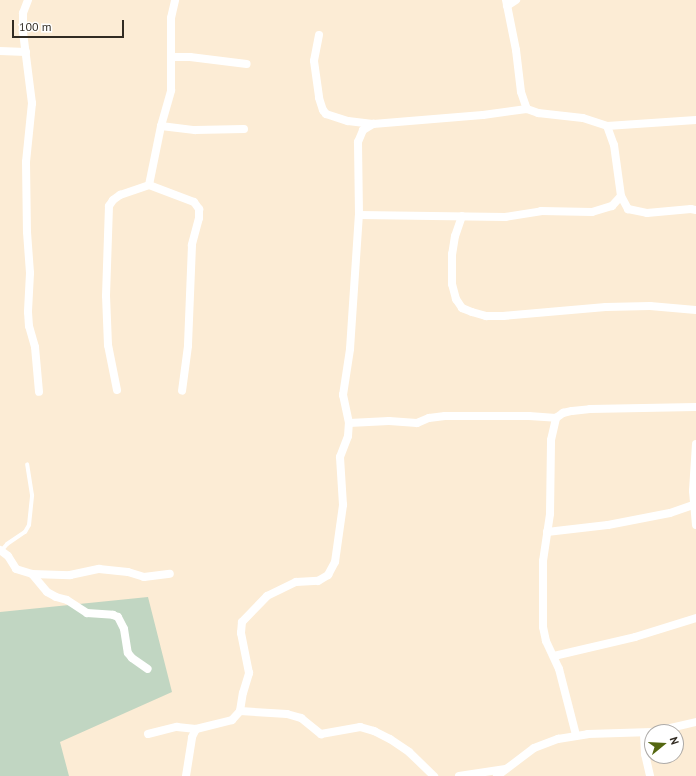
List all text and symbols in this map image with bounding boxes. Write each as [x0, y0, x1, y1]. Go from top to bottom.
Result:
scale bar [14, 12, 126, 38]
text: 100 m [19, 19, 52, 34]
north arrow [644, 724, 684, 764]
text: N [667, 735, 682, 746]

